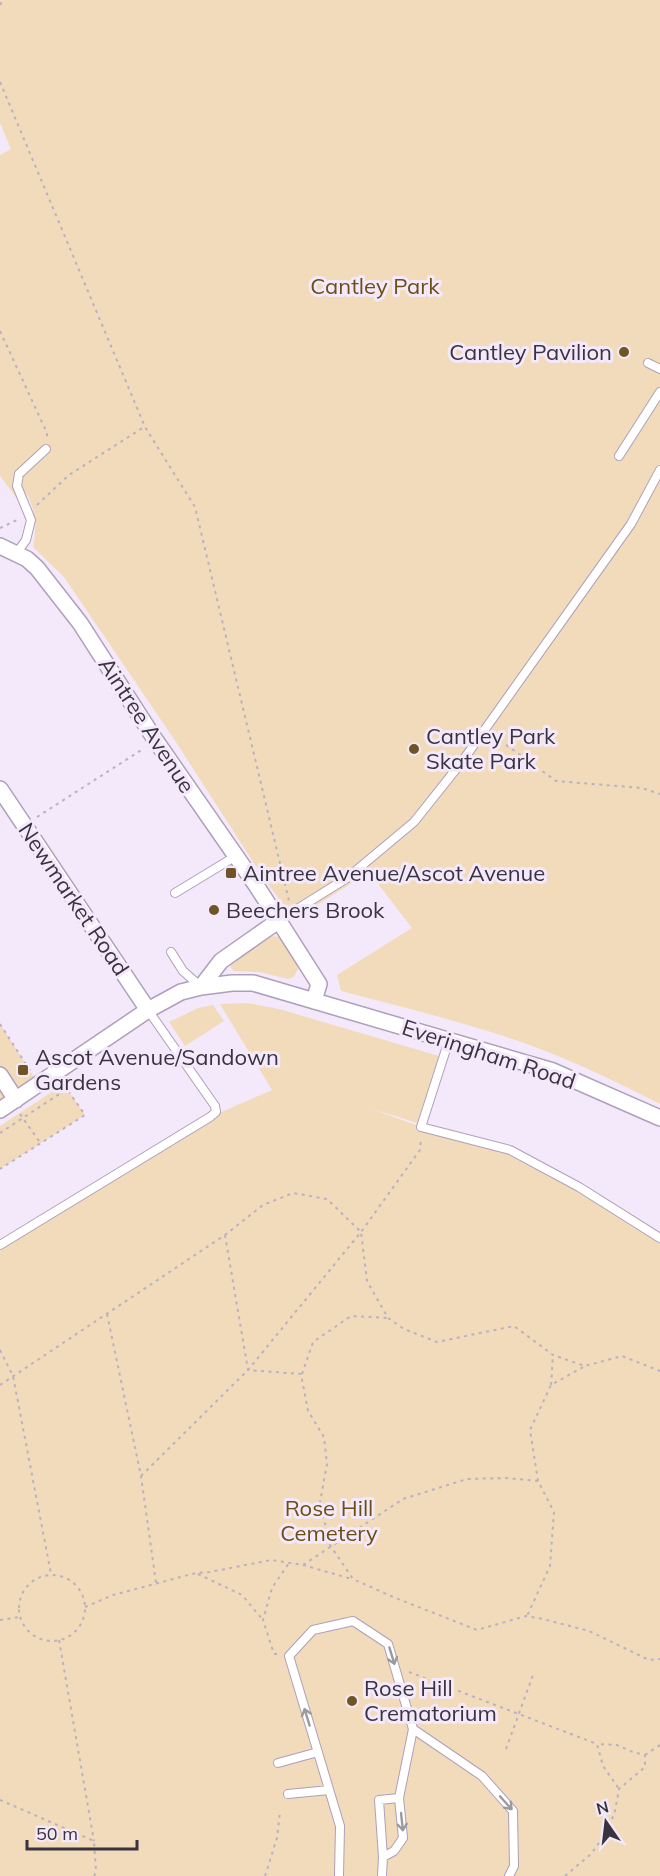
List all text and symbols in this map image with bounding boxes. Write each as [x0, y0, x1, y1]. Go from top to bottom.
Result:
park label: Cantley Park [310, 272, 440, 300]
place label: Cantley Pavilion [449, 338, 612, 366]
marker: Cantley Pavilion [617, 345, 631, 359]
street label: Aintree Avenue [93, 652, 201, 798]
place label: Cantley Park Skate Park [426, 722, 556, 775]
marker: Cantley Park Skate Park [407, 742, 421, 756]
street label: Newmarket Road [13, 817, 135, 981]
place label: Aintree Avenue/Ascot Avenue [243, 859, 545, 887]
marker: Aintree Avenue/Ascot Avenue [224, 866, 238, 880]
place label: Beechers Brook [226, 896, 385, 924]
marker: Beechers Brook [207, 903, 221, 917]
street label: Everingham Road [399, 1013, 579, 1095]
place label: Ascot Avenue/Sandown Gardens [35, 1043, 279, 1096]
marker: Ascot Avenue/Sandown Gardens [16, 1063, 30, 1077]
park label: Rose Hill Cemetery [280, 1494, 378, 1547]
one-way arrow [387, 1646, 398, 1665]
place label: Rose Hill Crematorium [364, 1674, 497, 1727]
marker: Rose Hill Crematorium [345, 1694, 359, 1708]
one-way arrow [301, 1708, 312, 1727]
north arrow [576, 1792, 636, 1852]
one-way arrow [499, 1795, 513, 1810]
text: N [594, 1796, 611, 1819]
one-way arrow [397, 1811, 408, 1831]
scale bar [27, 1813, 136, 1851]
text: 50 m [36, 1822, 78, 1845]

